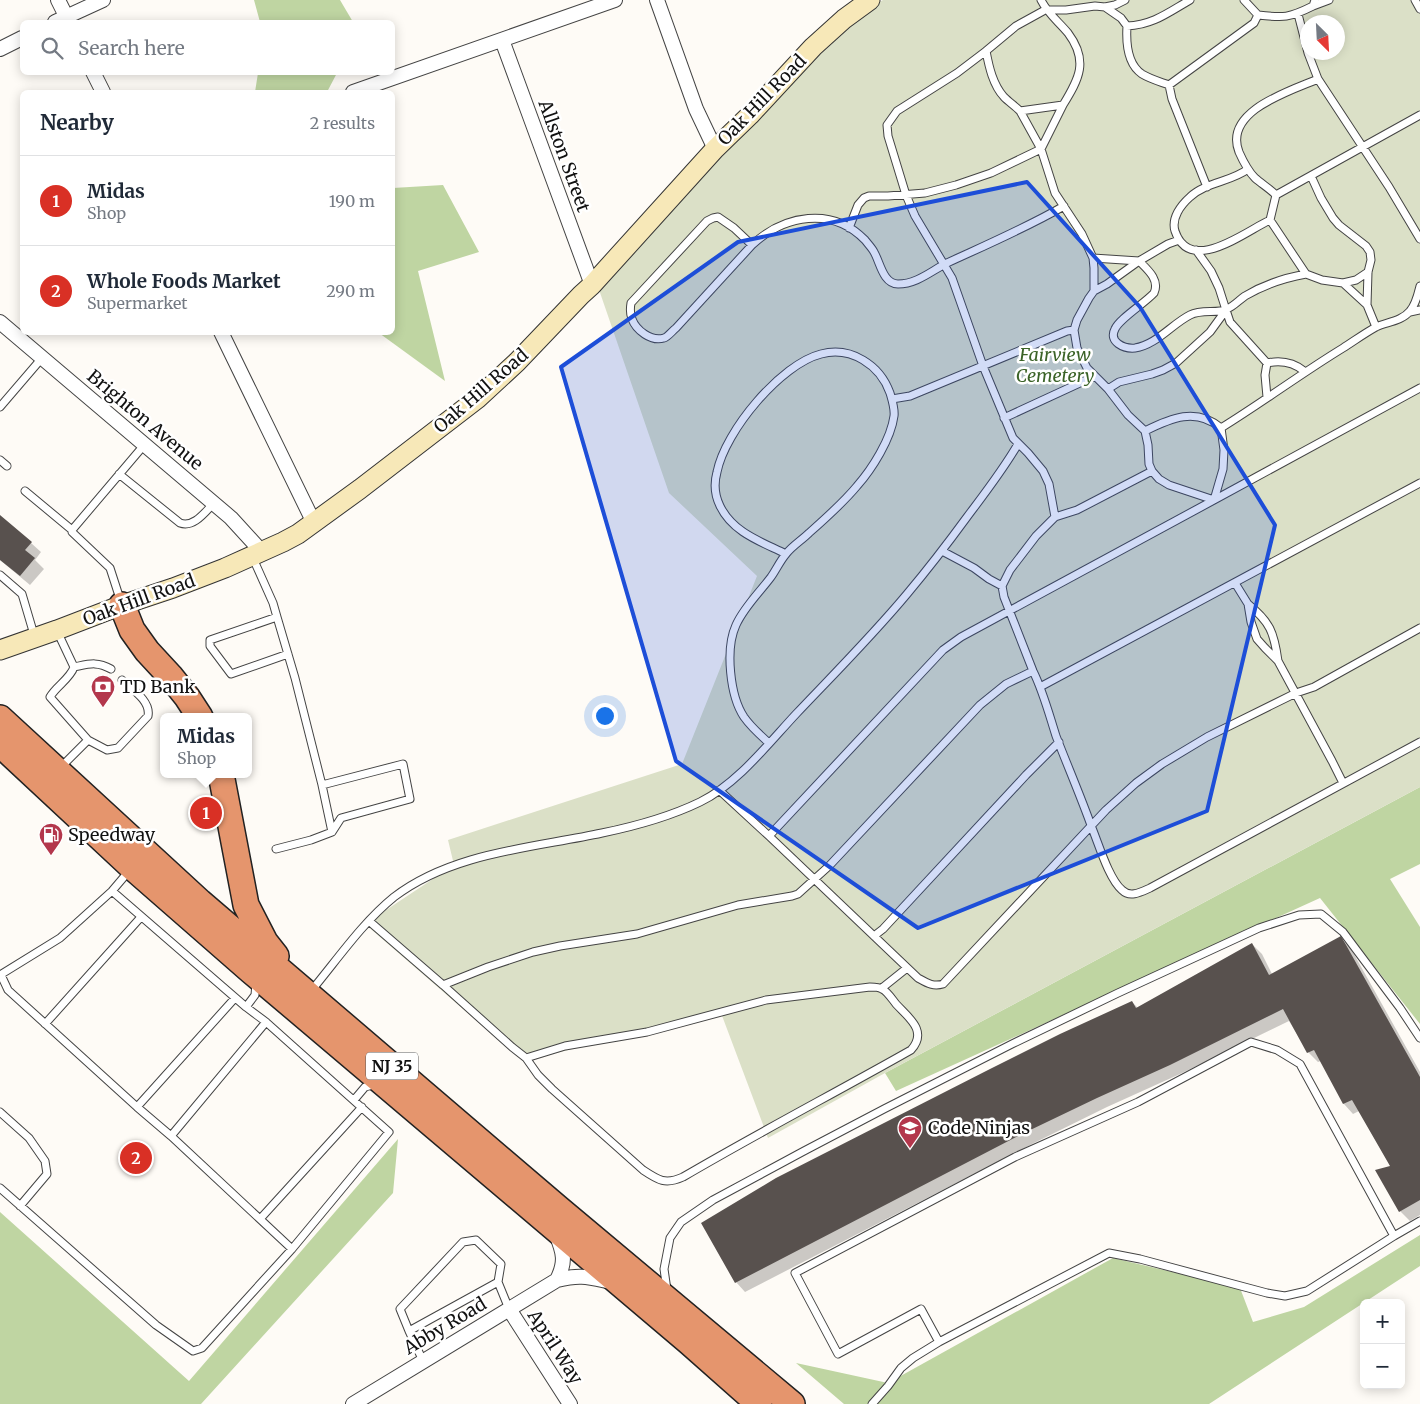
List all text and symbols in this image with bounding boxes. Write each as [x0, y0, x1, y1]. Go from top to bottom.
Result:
north arrow [1300, 15, 1345, 60]
search box [20, 20, 395, 75]
icon: search [38, 34, 66, 62]
text: Search here [78, 36, 185, 60]
street label: Oak Hill Road [713, 49, 811, 150]
street label: Allston Street [533, 96, 595, 215]
text: Nearby [40, 109, 114, 136]
text: 2 results [310, 113, 375, 133]
text: Midas [87, 179, 145, 203]
text: 1 [52, 191, 60, 211]
text: 190 m [329, 191, 375, 211]
text: Shop [87, 203, 126, 223]
text: Whole Foods Market [87, 269, 281, 293]
text: 2 [51, 281, 61, 301]
text: 290 m [326, 281, 375, 301]
text: Supermarket [87, 293, 188, 313]
street label: Oak Hill Road [429, 343, 533, 438]
park label: Fairview Cemetery [1016, 343, 1094, 387]
street label: Brighton Avenue [83, 364, 208, 475]
street label: Oak Hill Road [80, 569, 198, 630]
bank icon: TD Bank [90, 674, 116, 708]
place label: TD Bank [120, 675, 196, 698]
your location [592, 703, 618, 729]
popup [160, 713, 252, 778]
text: Midas [177, 724, 235, 748]
text: Shop [177, 748, 216, 768]
pin: 1 [190, 794, 222, 832]
fuel station icon: Speedway [38, 822, 64, 856]
place label: Speedway [68, 823, 156, 846]
road number: NJ 35 [366, 1052, 418, 1080]
school or university icon: Code Ninjas [897, 1115, 923, 1149]
place label: Code Ninjas [928, 1116, 1030, 1139]
pin: 2 [120, 1139, 152, 1177]
street label: Abby Road [398, 1292, 490, 1360]
map controls [1360, 1299, 1405, 1389]
button: + [1360, 1299, 1405, 1344]
street label: April Way [522, 1304, 588, 1389]
button: − [1360, 1344, 1405, 1389]

